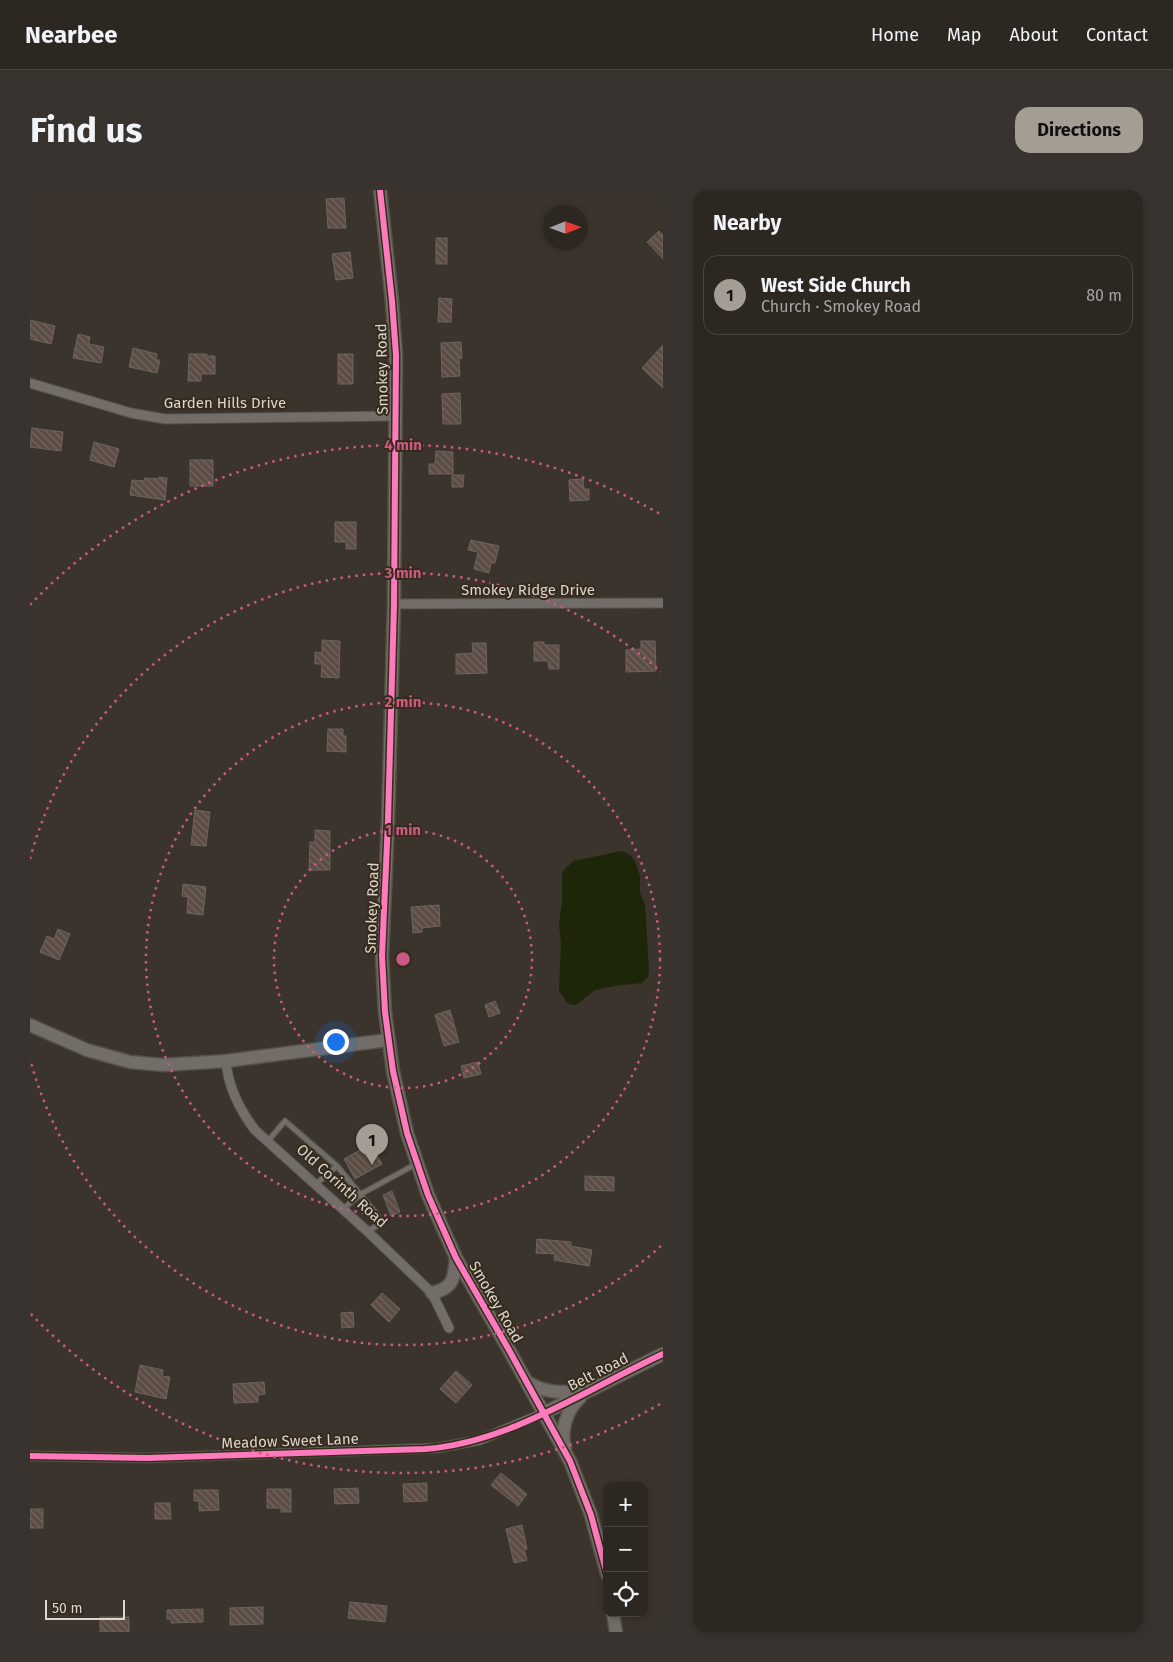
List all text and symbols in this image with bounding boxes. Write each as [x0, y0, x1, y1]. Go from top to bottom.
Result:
text: Nearbee [25, 21, 118, 49]
text: Home [871, 24, 919, 46]
text: Map [947, 24, 981, 46]
text: About [1009, 24, 1058, 46]
text: Contact [1086, 24, 1148, 46]
button: Directions [1015, 107, 1143, 153]
text: Find us [30, 109, 142, 151]
north arrow [543, 205, 588, 250]
text: Nearby [713, 210, 781, 236]
text: West Side Church [761, 274, 911, 297]
text: 1 [726, 286, 734, 305]
text: 80 m [1086, 286, 1122, 305]
text: Church · Smokey Road [761, 297, 921, 316]
street label: Smokey Road [372, 323, 392, 415]
street label: Garden Hills Drive [164, 394, 286, 412]
text: 4 min [384, 436, 422, 454]
text: 3 min [384, 564, 421, 582]
street label: Smokey Ridge Drive [461, 581, 595, 599]
text: 2 min [385, 693, 421, 711]
text: 1 min [385, 821, 421, 839]
street label: Smokey Road [361, 862, 383, 954]
centre of rings [394, 950, 412, 968]
your location [323, 1029, 349, 1055]
pin: 1 [356, 1124, 388, 1165]
street label: Old Corinth Road [293, 1140, 391, 1232]
street label: Smokey Road [465, 1258, 527, 1346]
street label: Belt Road [565, 1349, 631, 1395]
street label: Meadow Sweet Lane [221, 1430, 359, 1452]
map controls [603, 1482, 648, 1617]
button: + [603, 1482, 648, 1527]
button: − [603, 1527, 648, 1572]
button: locate [603, 1572, 648, 1617]
scale bar [45, 1597, 125, 1620]
text: 50 m [52, 1600, 83, 1617]

